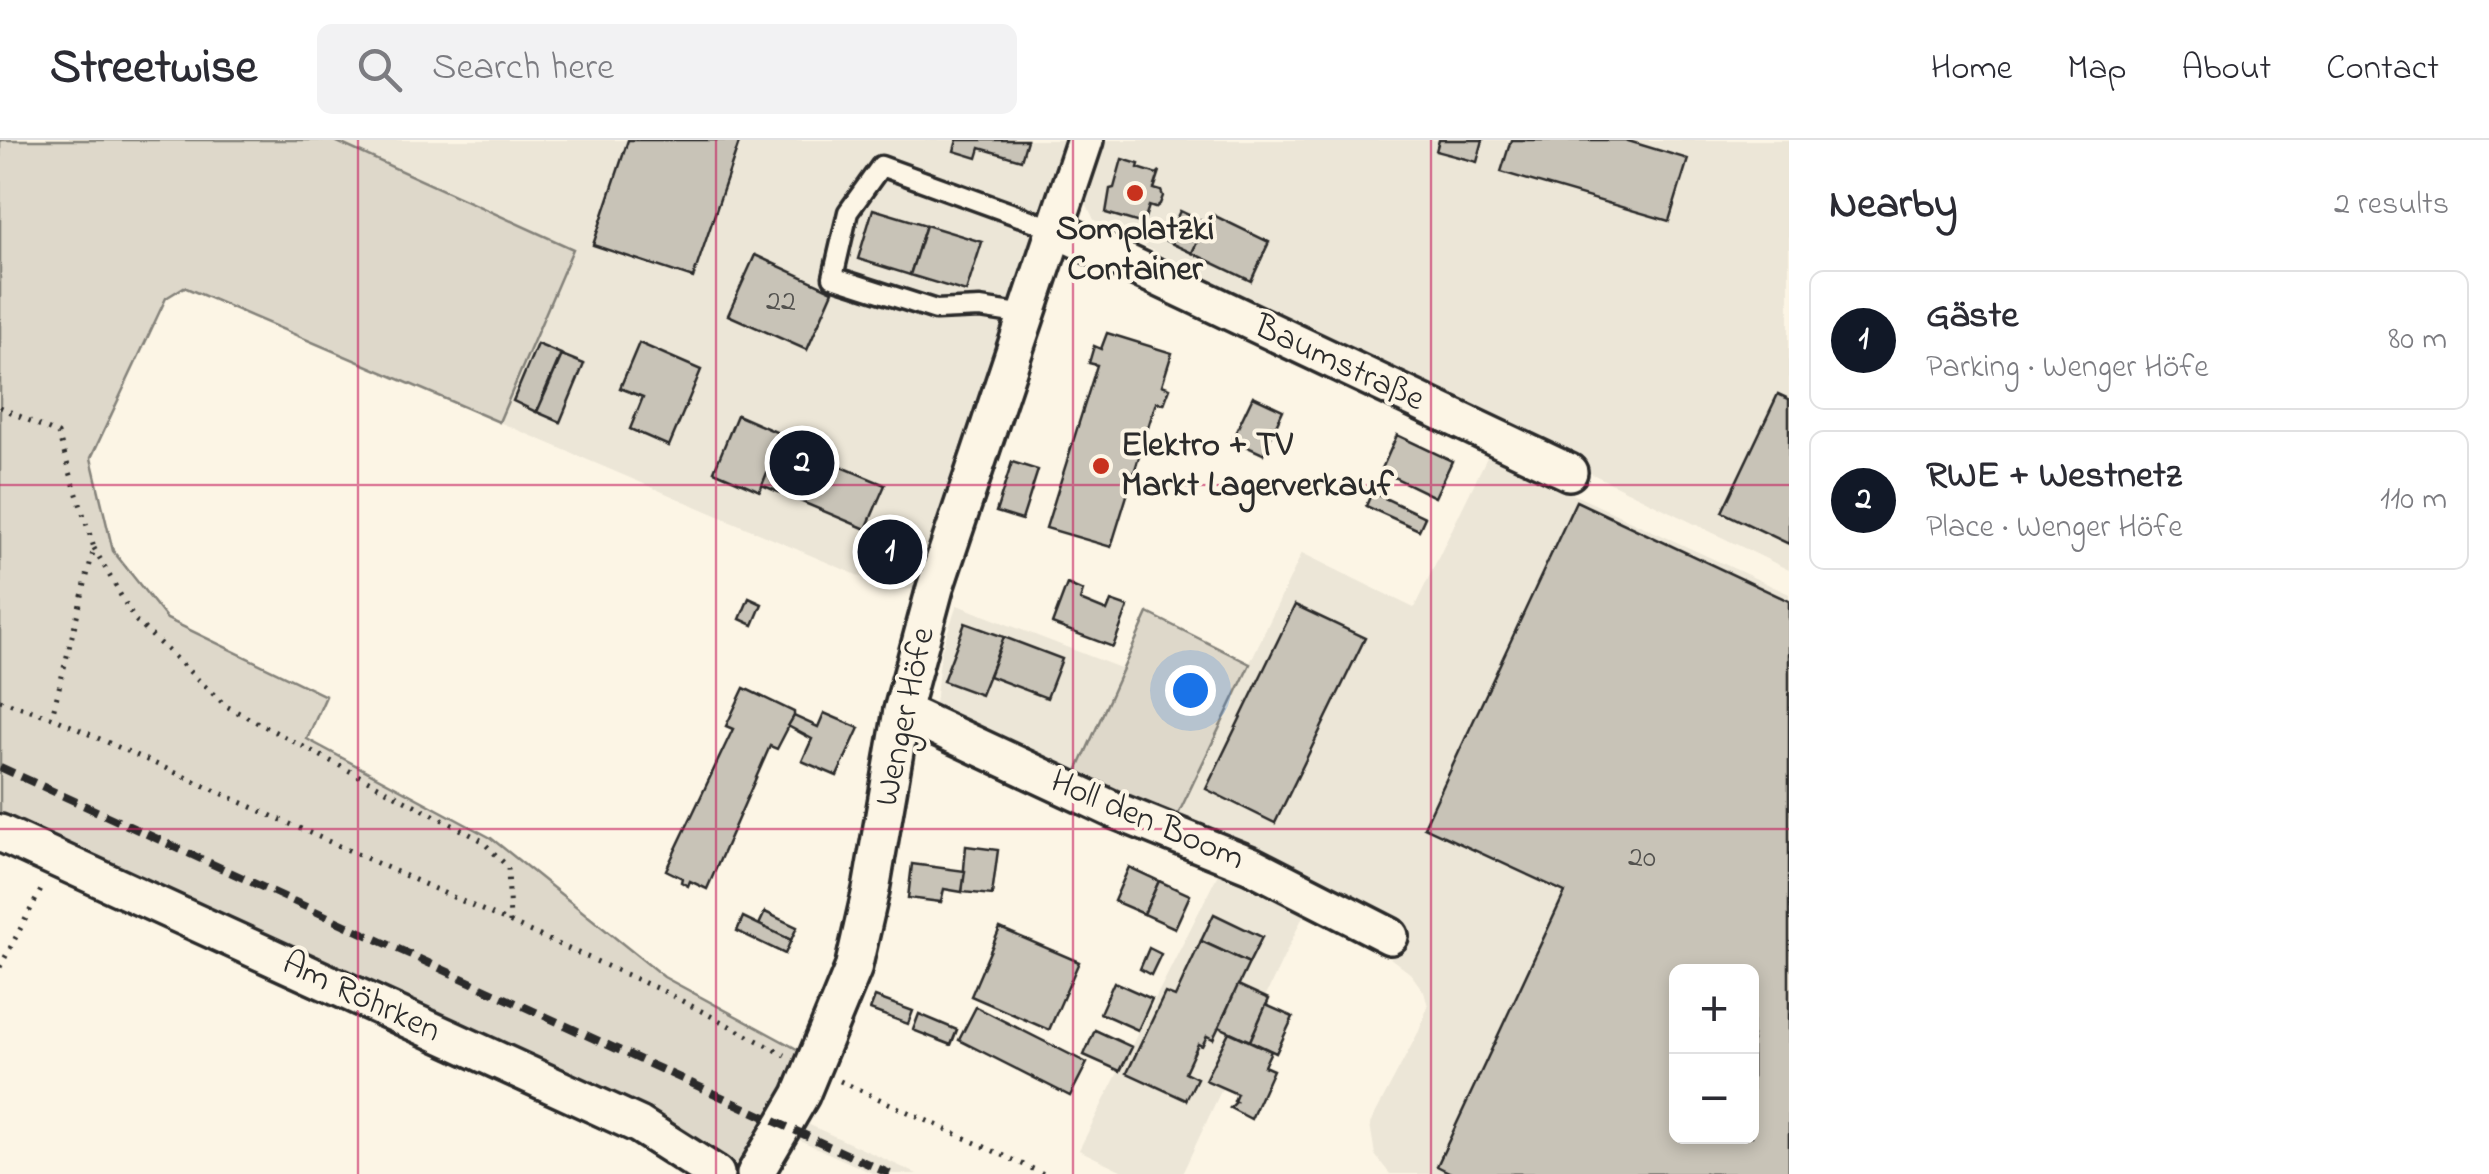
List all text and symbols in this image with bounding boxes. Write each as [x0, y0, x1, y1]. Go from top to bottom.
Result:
search box [317, 24, 1017, 114]
text: Streetwise [50, 34, 257, 104]
text: Search here [432, 41, 614, 97]
icon: search [352, 42, 407, 97]
text: Home [1931, 44, 2012, 95]
text: Map [2067, 44, 2126, 95]
text: About [2181, 44, 2271, 95]
text: Contact [2326, 44, 2439, 95]
text: Nearby [1829, 175, 1957, 236]
marker: Somplatzki Container [1124, 182, 1146, 204]
text: 2 results [2334, 182, 2449, 229]
place label: Somplatzki Container [1056, 205, 1214, 296]
house number: 22 [766, 281, 796, 325]
text: Gäste [1926, 289, 2018, 345]
street label: Baumstraße [1244, 302, 1433, 426]
text: 1 [1858, 317, 1869, 364]
text: 80 m [2388, 317, 2447, 364]
text: Parking · Wenger Höfe [1926, 345, 2209, 392]
place label: Elektro + TV Markt Lagerverkauf [1121, 421, 1394, 513]
pin: 2 [770, 426, 834, 500]
text: RWE + Westnetz [1926, 449, 2182, 505]
marker: Elektro + TV Markt Lagerverkauf [1090, 455, 1112, 477]
text: 2 [1856, 477, 1871, 524]
text: 110 m [2380, 477, 2447, 524]
text: Place · Wenger Höfe [1926, 505, 2183, 552]
pin: 1 [858, 514, 922, 590]
street label: Wenger Höfe [862, 623, 950, 811]
your location [1165, 665, 1216, 716]
street label: Holl den Boom [1042, 757, 1252, 885]
house number: 20 [1628, 837, 1656, 881]
street label: Am Röhrken [273, 939, 449, 1057]
map controls [1669, 964, 1759, 1144]
button: + [1669, 964, 1759, 1054]
button: − [1669, 1054, 1759, 1144]

